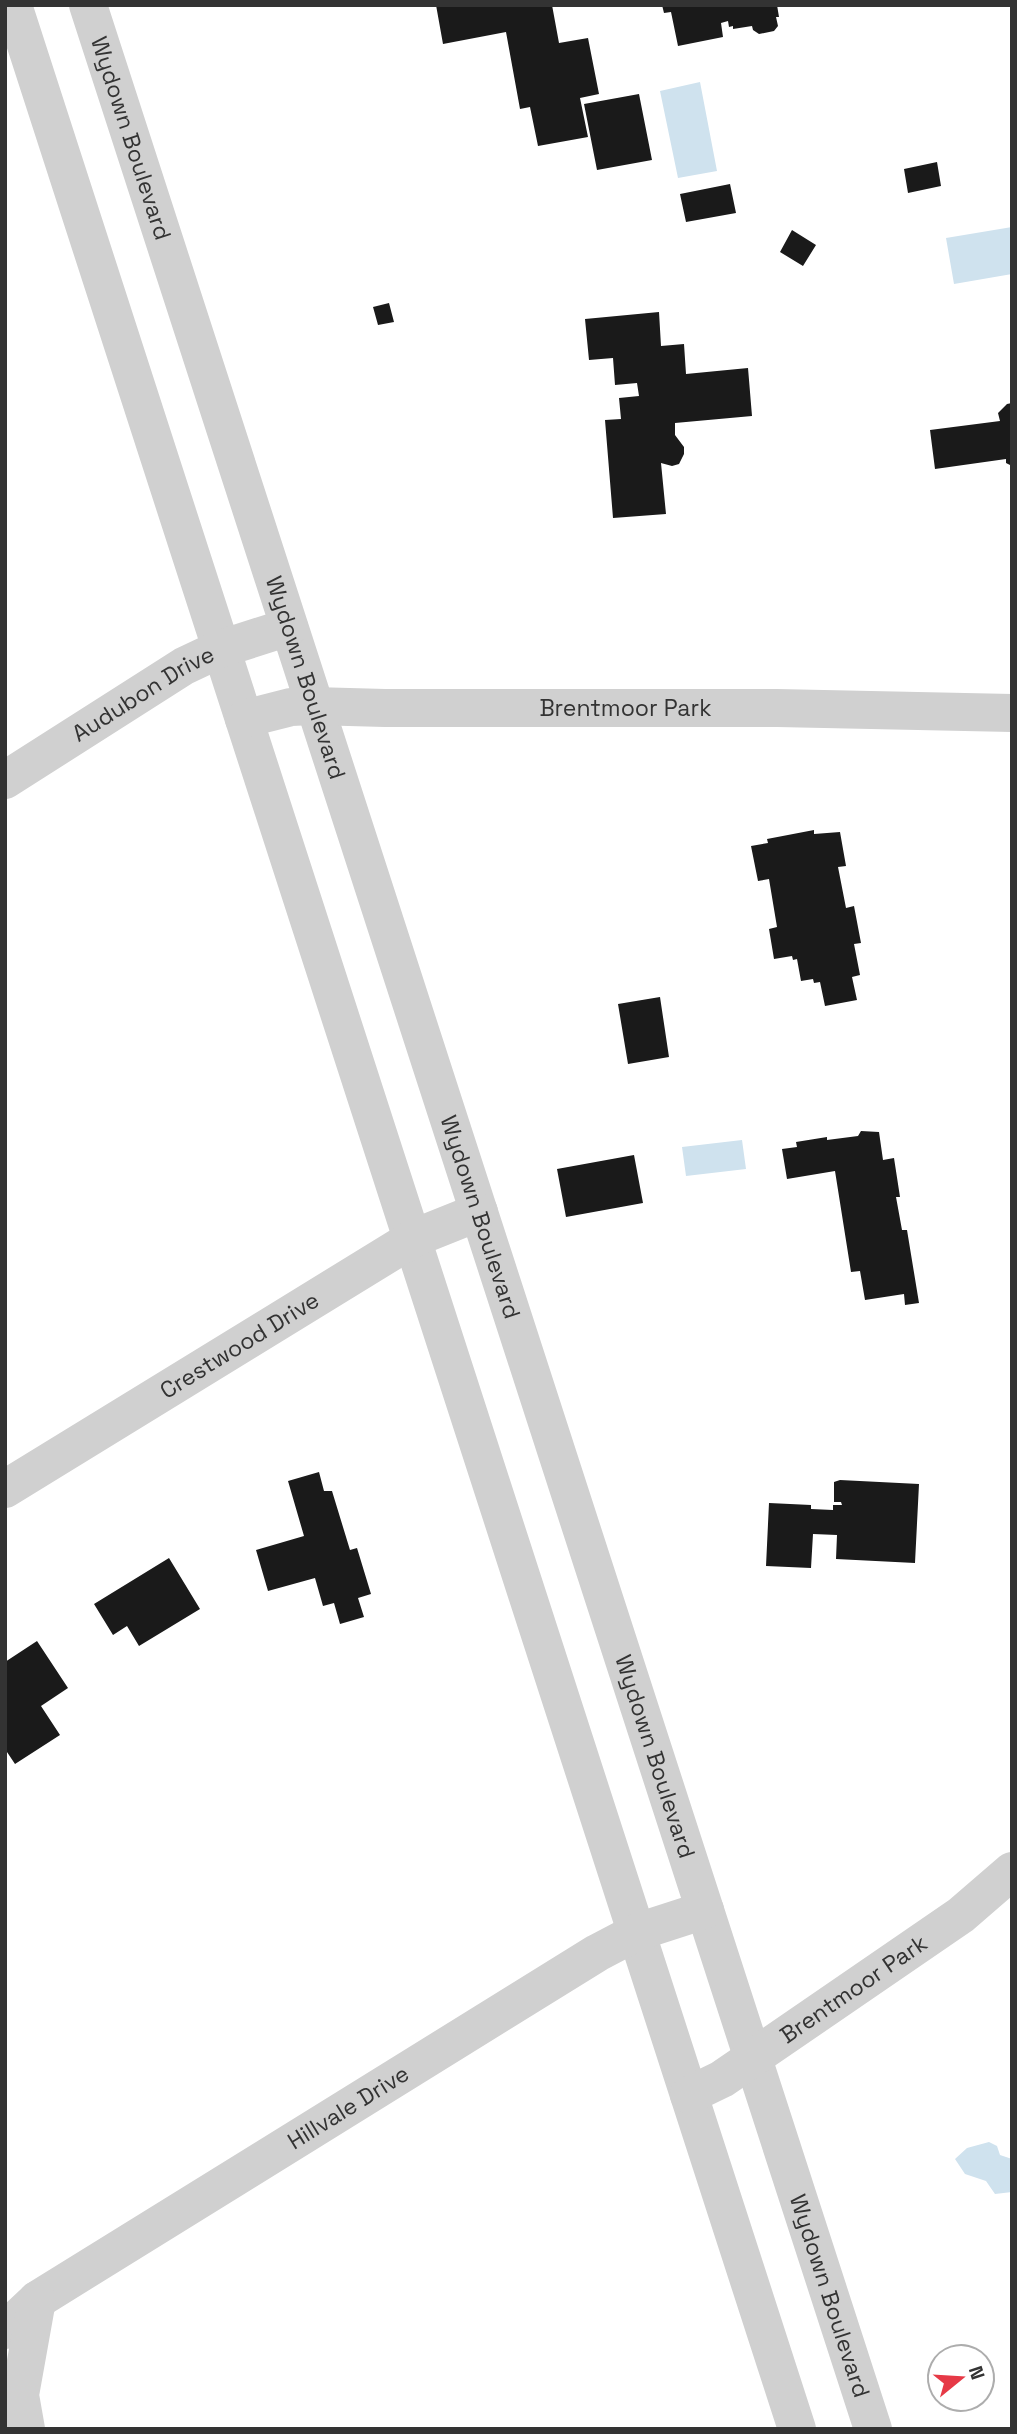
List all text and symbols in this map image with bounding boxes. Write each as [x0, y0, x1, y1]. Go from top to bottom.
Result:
street label: Wydown Boulevard [84, 33, 178, 244]
street label: Wydown Boulevard [259, 572, 353, 783]
street label: Audubon Drive [66, 639, 219, 749]
street label: Brentmoor Park [539, 693, 712, 723]
street label: Wydown Boulevard [434, 1112, 527, 1323]
street label: Crestwood Drive [154, 1285, 325, 1405]
street label: Wydown Boulevard [608, 1651, 702, 1862]
street label: Brentmoor Park [774, 1928, 933, 2050]
street label: Hillvale Drive [282, 2058, 415, 2156]
street label: Wydown Boulevard [783, 2190, 877, 2401]
north arrow [926, 2343, 996, 2413]
text: N [963, 2363, 991, 2383]

